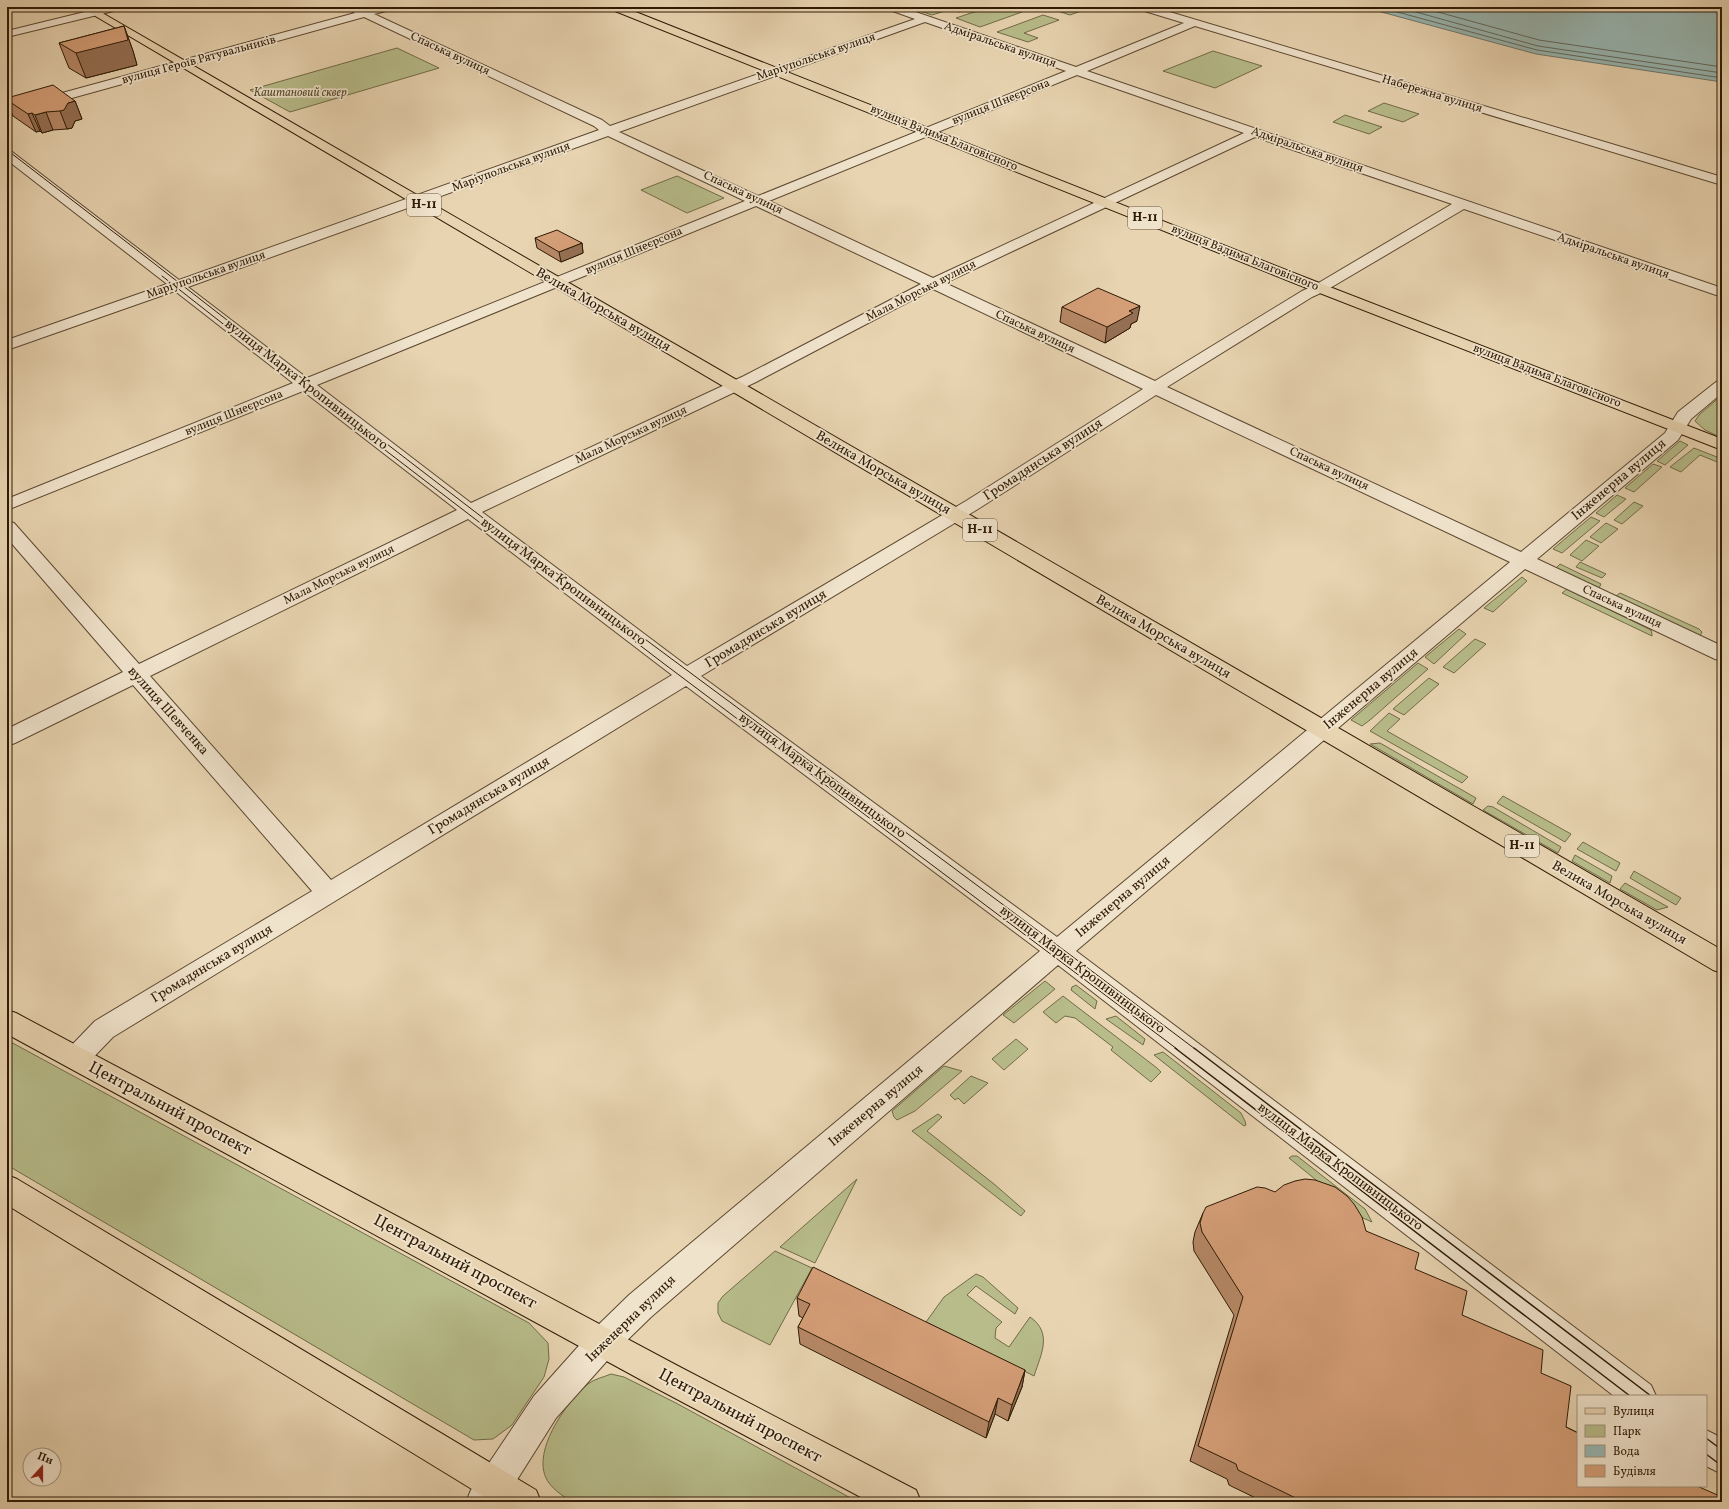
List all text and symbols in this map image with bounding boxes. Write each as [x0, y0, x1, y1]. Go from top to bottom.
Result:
street label: Адміральська вулиця [942, 18, 1058, 72]
street label: Спаська вулиця [408, 29, 492, 79]
street label: Маріупольська вулиця [754, 29, 878, 85]
street label: вулиця Героїв Рятувальників [120, 32, 278, 88]
street label: Набережна вулиця [1380, 71, 1484, 117]
street label: вулиця Шнеєрсона [950, 75, 1052, 129]
park label: Каштановий сквер [253, 85, 347, 101]
street label: вулиця Вадима Благовісного [868, 101, 1020, 175]
street label: Адміральська вулиця [1249, 123, 1365, 177]
street label: Маріупольська вулиця [450, 138, 572, 196]
street label: Спаська вулиця [701, 168, 785, 218]
road number: Н-11 [407, 194, 441, 216]
road number: Н-11 [1128, 207, 1162, 229]
street label: вулиця Вадима Благовісного [1169, 221, 1321, 295]
street label: вулиця Шнеєрсона [583, 223, 685, 279]
street label: Адміральська вулиця [1555, 229, 1671, 283]
street label: Маріупольська вулиця [144, 247, 268, 303]
street label: Мала Морська вулиця [863, 256, 979, 326]
street label: Велика Морська вулиця [532, 263, 674, 357]
street label: Спаська вулиця [993, 307, 1077, 357]
street label: вулиця Марка Кропивницького [220, 315, 392, 455]
street label: вулиця Вадима Благовісного [1471, 340, 1623, 412]
street label: вулиця Шнеєрсона [183, 386, 285, 440]
street label: Мала Морська вулиця [573, 402, 689, 468]
street label: Громадянська вулиця [980, 414, 1106, 506]
street label: Велика Морська вулиця [812, 426, 954, 520]
street label: Інженерна вулиця [1568, 435, 1670, 525]
street label: Спаська вулиця [1287, 444, 1371, 494]
street label: вулиця Марка Кропивницького [476, 513, 650, 651]
road number: Н-11 [963, 519, 997, 541]
street label: Мала Морська вулиця [281, 541, 397, 609]
street label: Спаська вулиця [1580, 582, 1664, 632]
street label: Громадянська вулиця [702, 585, 830, 673]
street label: Велика Морська вулиця [1092, 590, 1234, 684]
street label: Інженерна вулиця [1320, 644, 1422, 734]
street label: вулиця Шевченка [123, 663, 213, 759]
street label: вулиця Марка Кропивницького [734, 709, 910, 843]
street label: Громадянська вулиця [425, 752, 553, 840]
road number: Н-11 [1505, 835, 1539, 857]
street label: Інженерна вулиця [1072, 852, 1174, 942]
street label: Велика Морська вулиця [1548, 856, 1690, 950]
street label: вулиця Марка Кропивницького [995, 901, 1169, 1039]
street label: Громадянська вулиця [148, 920, 276, 1008]
street label: Центральний проспект [84, 1056, 256, 1162]
street label: Інженерна вулиця [825, 1061, 927, 1151]
street label: вулиця Марка Кропивницького [1253, 1098, 1427, 1236]
street label: Центральний проспект [369, 1209, 541, 1315]
street label: Інженерна вулиця [582, 1271, 680, 1367]
street label: Центральний проспект [654, 1363, 826, 1469]
legend [1577, 1395, 1707, 1487]
text: Вулиця [1613, 1404, 1654, 1420]
text: Парк [1613, 1424, 1641, 1440]
text: Вода [1613, 1444, 1640, 1460]
north arrow [22, 1447, 62, 1487]
text: Пн [35, 1449, 55, 1469]
text: Будівля [1613, 1464, 1656, 1480]

